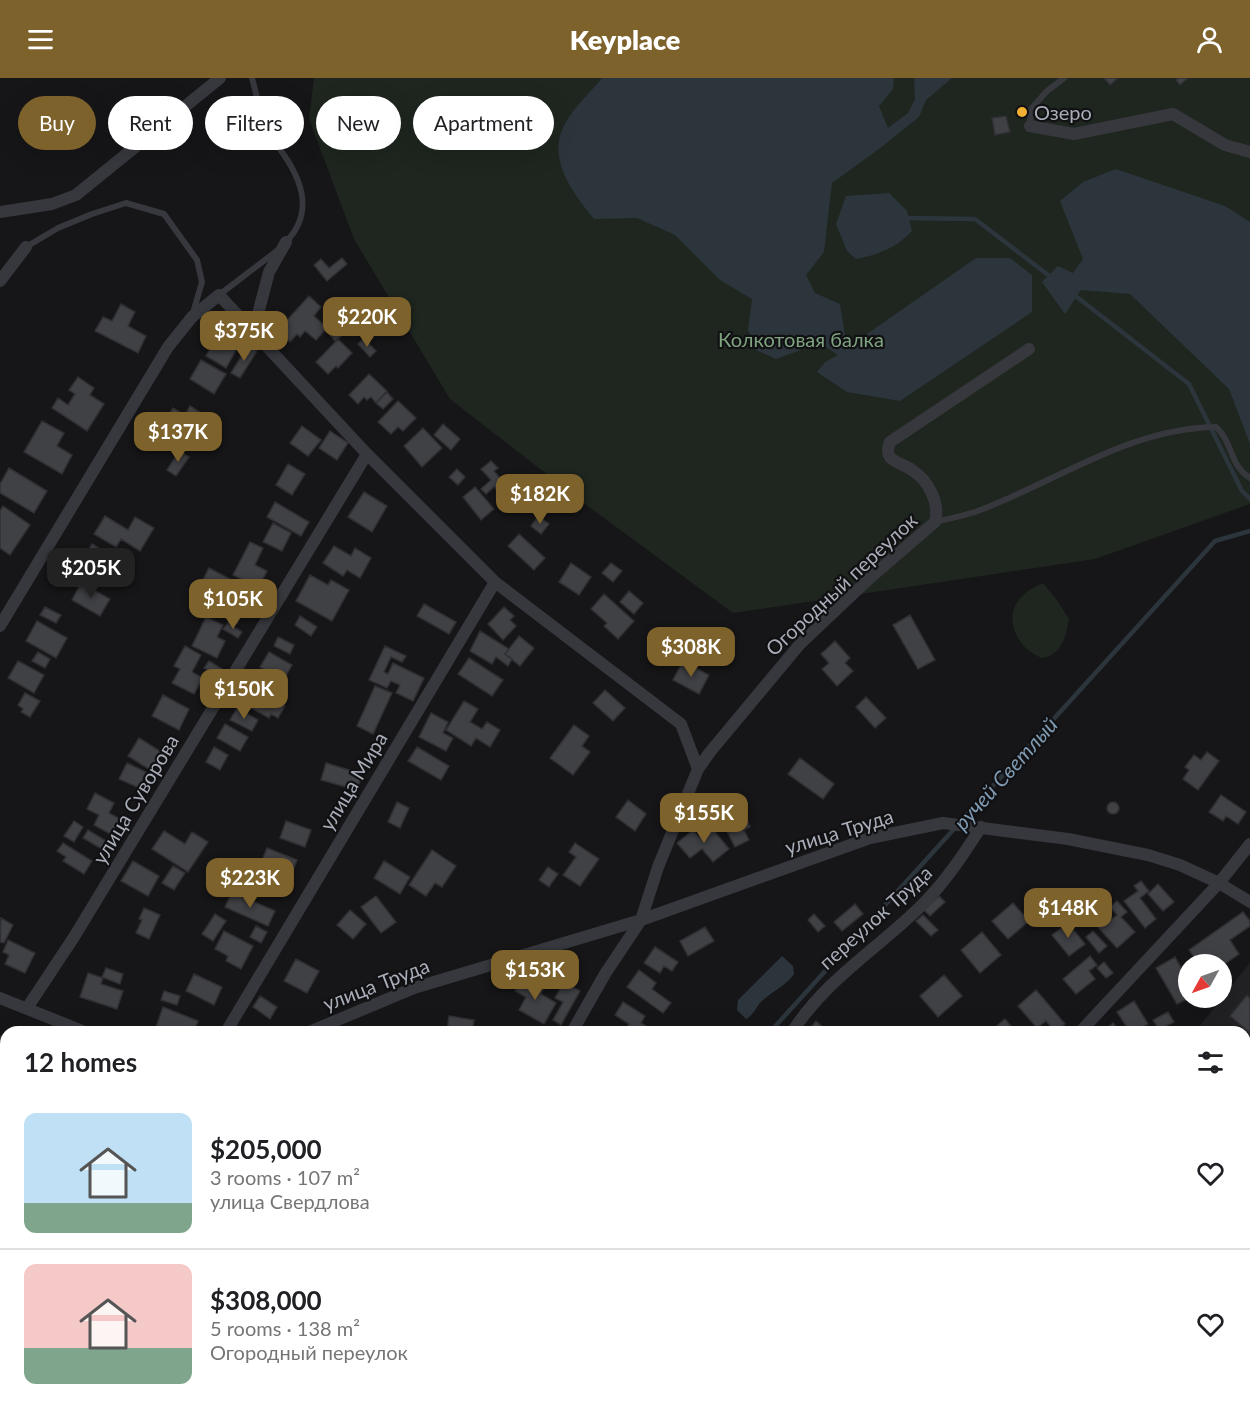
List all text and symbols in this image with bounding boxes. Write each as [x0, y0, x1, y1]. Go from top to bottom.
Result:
icon: menu [24, 23, 57, 56]
text: Keyplace [570, 23, 680, 56]
icon: person [1193, 23, 1226, 56]
chip: Buy [18, 96, 96, 150]
chip: Rent [108, 96, 193, 150]
chip: Filters [205, 96, 304, 150]
chip: New [316, 96, 401, 150]
chip: Apartment [413, 96, 554, 150]
place label: Озеро [1034, 100, 1092, 124]
marker: Озеро [1015, 105, 1029, 119]
pin: $220K [325, 297, 409, 348]
text: $220K [337, 304, 397, 328]
pin: $375K [202, 311, 286, 362]
text: $375K [214, 318, 274, 342]
park label: Колкотовая балка [718, 327, 884, 351]
pin: $137K [136, 412, 220, 463]
text: $137K [148, 419, 208, 443]
pin: $182K [498, 474, 582, 525]
text: $182K [510, 481, 570, 505]
street label: Огородный переулок [760, 507, 922, 660]
pin: $205K [49, 548, 133, 599]
text: $205K [61, 555, 121, 579]
pin: $105K [191, 579, 275, 630]
text: $105K [203, 586, 263, 610]
pin: $308K [649, 627, 733, 678]
text: $308K [661, 634, 721, 658]
pin: $150K [202, 669, 286, 720]
text: $150K [214, 676, 274, 700]
water label: ручей Светлый [948, 712, 1062, 834]
street label: улица Мира [314, 727, 392, 835]
street label: улица Суворова [87, 730, 183, 868]
pin: $155K [662, 793, 746, 844]
text: $155K [674, 800, 734, 824]
street label: улица Труда [782, 803, 896, 859]
pin: $223K [208, 858, 292, 909]
street label: переулок Труда [814, 860, 936, 974]
text: $223K [220, 865, 280, 889]
pin: $148K [1026, 888, 1110, 939]
text: $148K [1038, 895, 1098, 919]
pin: $153K [493, 950, 577, 1001]
street label: улица Труда [319, 953, 433, 1015]
north arrow [1178, 954, 1232, 1008]
map controls [1178, 954, 1232, 1008]
text: $153K [505, 957, 565, 981]
text: 12 homes [24, 1046, 137, 1078]
icon: filters [1194, 1046, 1227, 1079]
text: $205,000 [210, 1133, 322, 1165]
icon: home [72, 1137, 144, 1209]
icon: heart [1194, 1157, 1227, 1190]
text: 3 rooms · 107 m² [210, 1165, 360, 1189]
text: улица Свердлова [210, 1189, 370, 1213]
text: $308,000 [210, 1284, 322, 1316]
icon: home [72, 1288, 144, 1360]
icon: heart [1194, 1308, 1227, 1341]
text: 5 rooms · 138 m² [210, 1316, 360, 1340]
text: Огородный переулок [210, 1340, 408, 1364]

